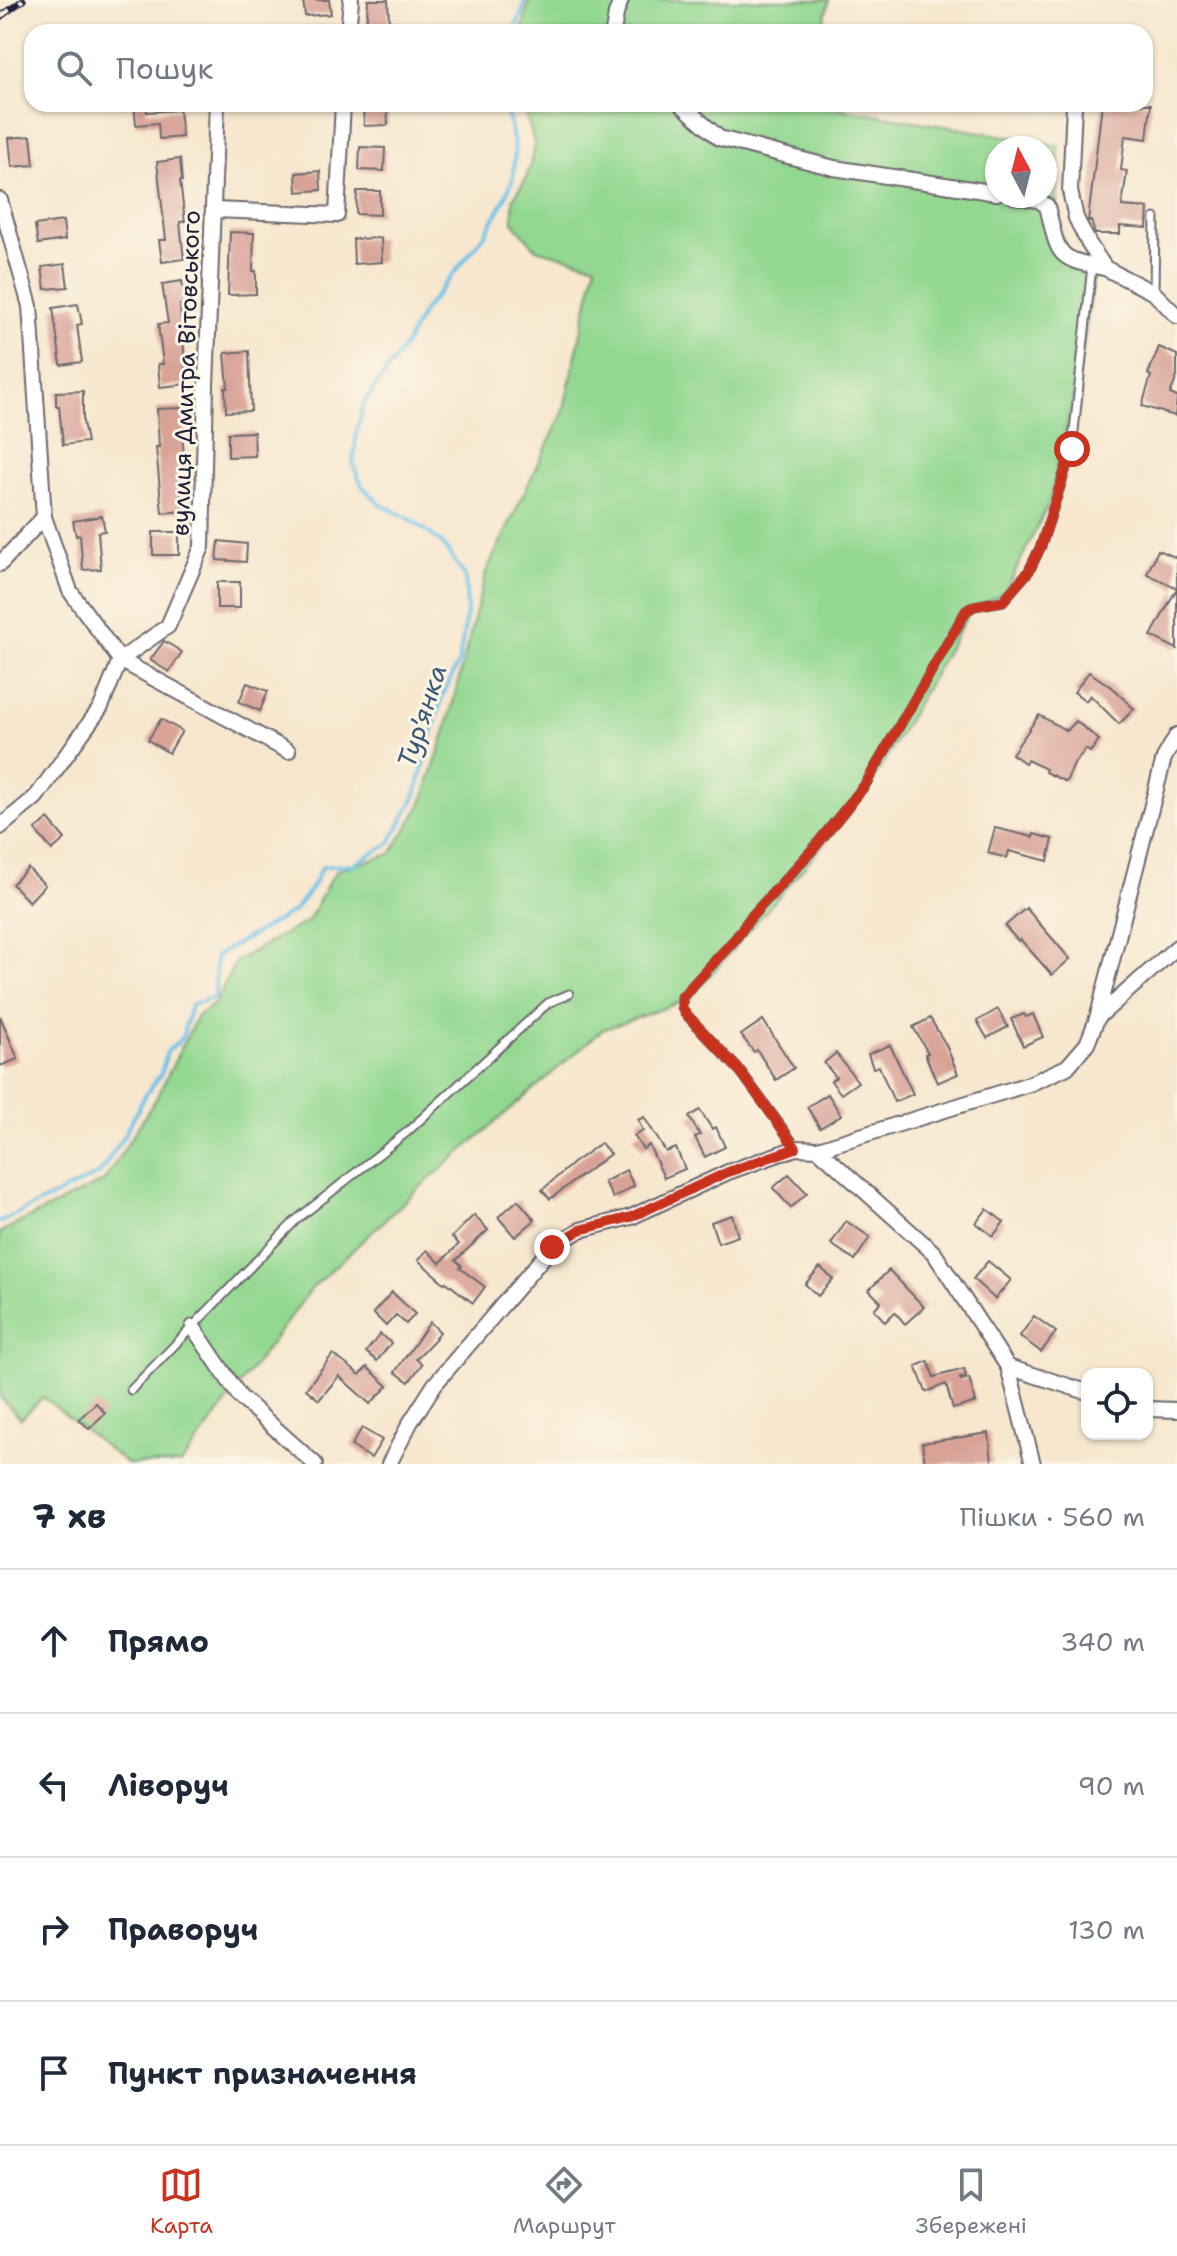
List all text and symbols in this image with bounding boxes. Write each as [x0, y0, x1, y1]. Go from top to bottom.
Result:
search box [24, 24, 1153, 112]
icon: search [52, 46, 96, 90]
text: Пошук [116, 48, 213, 89]
north arrow [985, 136, 1057, 208]
street label: вулиця Дмитра Вітовського [164, 210, 208, 536]
route start [1054, 431, 1090, 467]
water label: Тур'янка [388, 660, 455, 772]
route end [534, 1229, 570, 1265]
map controls [1081, 1368, 1153, 1440]
button: locate [1081, 1368, 1153, 1440]
text: 7 хв [32, 1493, 106, 1539]
text: Пішки · 560 m [960, 1499, 1145, 1534]
icon: ahead [32, 1619, 76, 1663]
text: Прямо [108, 1621, 209, 1662]
text: 340 m [1060, 1624, 1145, 1659]
icon: left [32, 1763, 76, 1807]
text: Ліворуч [108, 1765, 229, 1806]
text: 90 m [1078, 1768, 1145, 1803]
icon: right [32, 1907, 76, 1951]
text: Праворуч [108, 1909, 258, 1950]
text: 130 m [1068, 1912, 1145, 1947]
icon: arrive [32, 2051, 76, 2095]
text: Пункт призначення [108, 2053, 417, 2094]
tab: Карта [150, 2163, 213, 2240]
tab: Маршрут [513, 2163, 616, 2240]
tab: Збережені [916, 2163, 1027, 2240]

